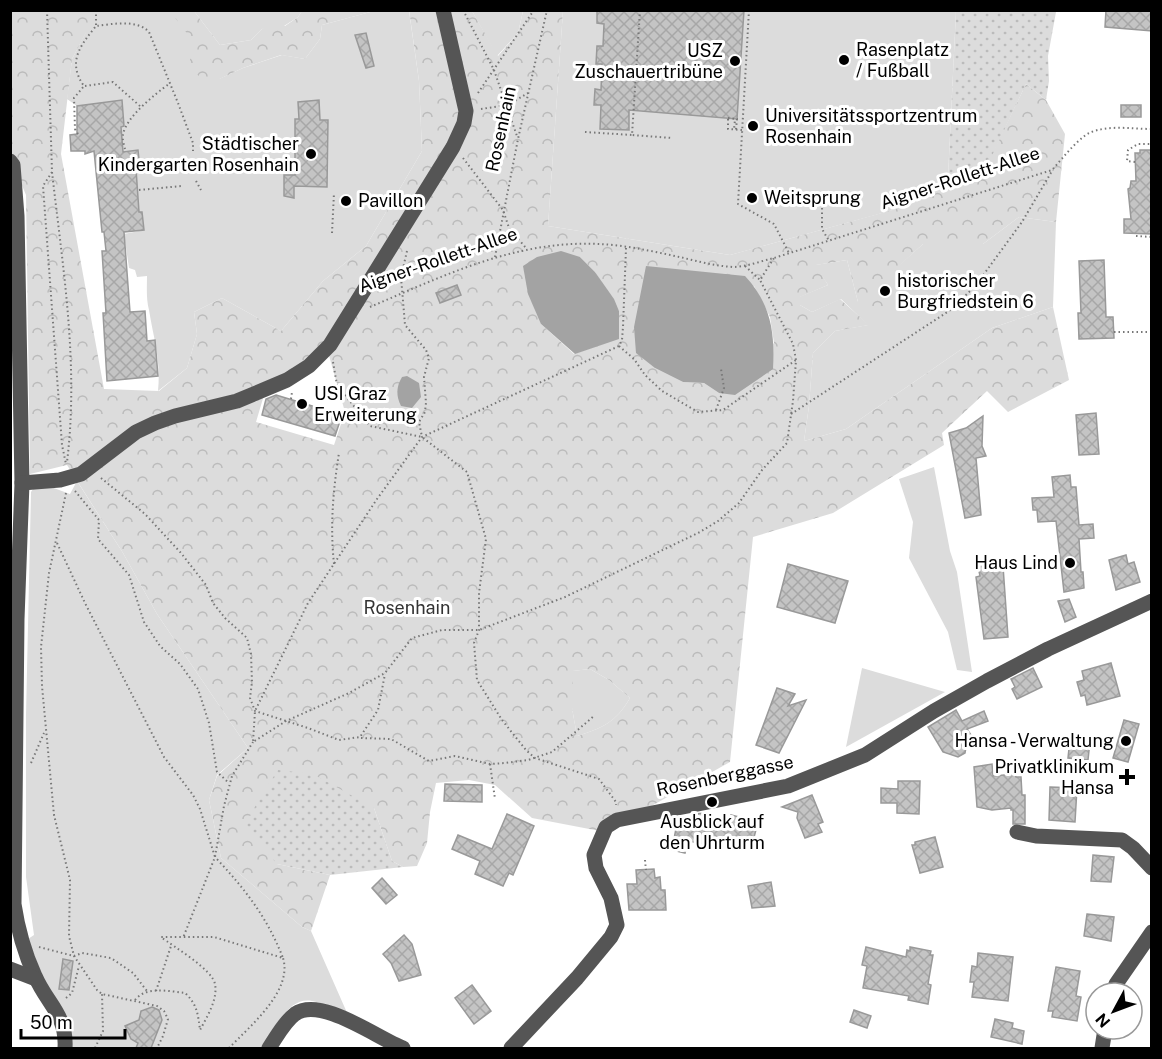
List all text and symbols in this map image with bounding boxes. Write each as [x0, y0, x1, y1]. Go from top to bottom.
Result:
place label: Rasenplatz / Fußball [856, 39, 949, 81]
place label: USZ Zuschauertribüne [574, 40, 723, 82]
marker: Rasenplatz / Fußball [837, 53, 851, 67]
marker: USZ Zuschauertribüne [728, 54, 742, 68]
street label: Rosenhain [481, 84, 520, 174]
place label: Universitätssportzentrum Rosenhain [765, 105, 977, 147]
marker: Universitätssportzentrum Rosenhain [746, 119, 760, 133]
place label: Städtischer Kindergarten Rosenhain [98, 133, 299, 175]
street label: Aigner-Rollett-Allee [877, 142, 1042, 213]
marker: Städtischer Kindergarten Rosenhain [304, 147, 318, 161]
place label: Weitsprung [764, 187, 861, 208]
place label: Pavillon [358, 190, 423, 211]
marker: Weitsprung [745, 191, 759, 205]
marker: Pavillon [339, 194, 353, 208]
street label: Aigner-Rollett-Allee [356, 223, 520, 297]
place label: historischer Burgfriedstein 6 [897, 270, 1034, 312]
marker: historischer Burgfriedstein 6 [878, 284, 892, 298]
place label: USI Graz Erweiterung [314, 383, 417, 425]
marker: USI Graz Erweiterung [295, 397, 309, 411]
place label: Haus Lind [974, 552, 1058, 573]
marker: Haus Lind [1063, 556, 1077, 570]
park label: Rosenhain [364, 597, 450, 618]
place label: Hansa - Verwaltung [954, 730, 1114, 751]
marker: Hansa - Verwaltung [1119, 734, 1133, 748]
street label: Rosenberggasse [654, 751, 795, 800]
place label: Privatklinikum Hansa [995, 756, 1114, 798]
marker: Privatklinikum Hansa [1118, 768, 1136, 786]
marker: Ausblick auf den Uhrturm [705, 795, 719, 809]
place label: Ausblick auf den Uhrturm [659, 811, 765, 853]
north arrow [1084, 981, 1144, 1041]
scale bar [21, 1002, 124, 1040]
text: N [1092, 1010, 1114, 1031]
text: 50 m [30, 1012, 73, 1033]

